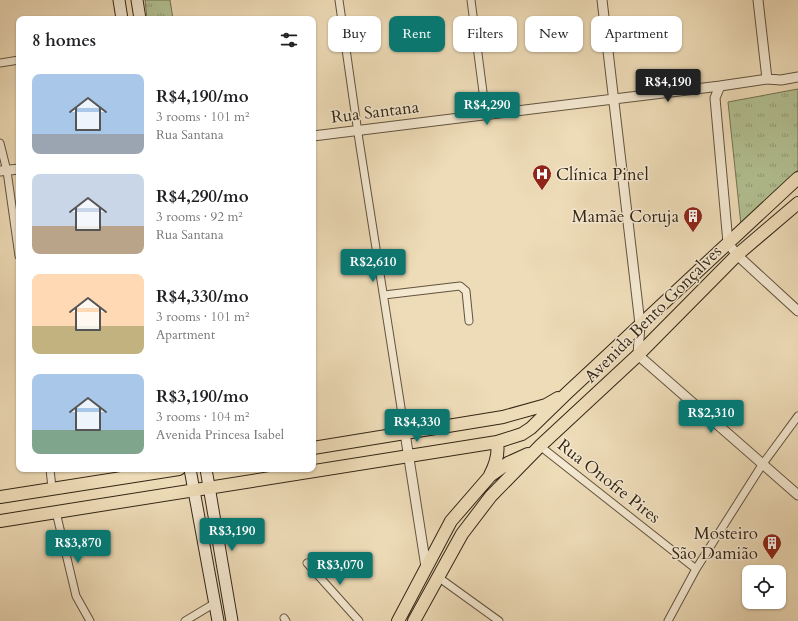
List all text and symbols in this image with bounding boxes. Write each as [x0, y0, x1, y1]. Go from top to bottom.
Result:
chip: Buy [328, 16, 381, 52]
chip: Rent [389, 16, 445, 52]
chip: Filters [453, 16, 517, 52]
chip: New [525, 16, 583, 52]
chip: Apartment [591, 16, 682, 52]
text: 8 homes [32, 29, 96, 52]
icon: filters [278, 29, 300, 51]
pin: R$4,190 [631, 69, 705, 103]
text: R$4,190 [645, 73, 691, 91]
text: R$4,190/mo [156, 85, 249, 108]
icon: home [64, 90, 112, 138]
pin: R$4,290 [450, 92, 524, 126]
street label: Rua Santana [330, 95, 421, 129]
text: R$4,290 [464, 96, 510, 114]
text: 3 rooms · 101 m² [156, 108, 249, 126]
text: Rua Santana [156, 126, 224, 144]
hospital icon: Clínica Pinel [531, 163, 553, 191]
place label: Clínica Pinel [556, 163, 649, 186]
text: R$4,290/mo [156, 185, 249, 208]
icon: home [64, 190, 112, 238]
place label: Mamãe Coruja [572, 205, 680, 228]
building icon: Mamãe Coruja [682, 205, 704, 233]
text: 3 rooms · 92 m² [156, 208, 243, 226]
text: Rua Santana [156, 226, 224, 244]
street label: Avenida Bento Gonçalves [579, 240, 727, 388]
pin: R$2,610 [336, 249, 410, 283]
text: R$2,610 [350, 253, 396, 271]
text: R$4,330/mo [156, 285, 249, 308]
icon: home [64, 290, 112, 338]
text: 3 rooms · 101 m² [156, 308, 249, 326]
text: Apartment [156, 326, 215, 344]
text: R$3,190/mo [156, 385, 249, 408]
icon: home [64, 390, 112, 438]
pin: R$2,310 [674, 400, 748, 434]
text: R$2,310 [688, 404, 734, 422]
text: 3 rooms · 104 m² [156, 408, 249, 426]
pin: R$4,330 [380, 409, 454, 443]
text: R$4,330 [394, 413, 440, 431]
text: Avenida Princesa Isabel [156, 426, 284, 444]
street label: Rua Onofre Pires [553, 434, 665, 529]
pin: R$3,190 [195, 518, 269, 552]
text: R$3,190 [209, 522, 255, 540]
place label: Mosteiro São Damião [671, 522, 758, 565]
pin: R$3,870 [41, 530, 115, 564]
building icon: Mosteiro São Damião [761, 532, 783, 560]
text: R$3,870 [55, 534, 101, 552]
pin: R$3,070 [303, 552, 377, 586]
text: R$3,070 [317, 556, 363, 574]
map controls [742, 565, 786, 609]
button: locate [742, 565, 786, 609]

